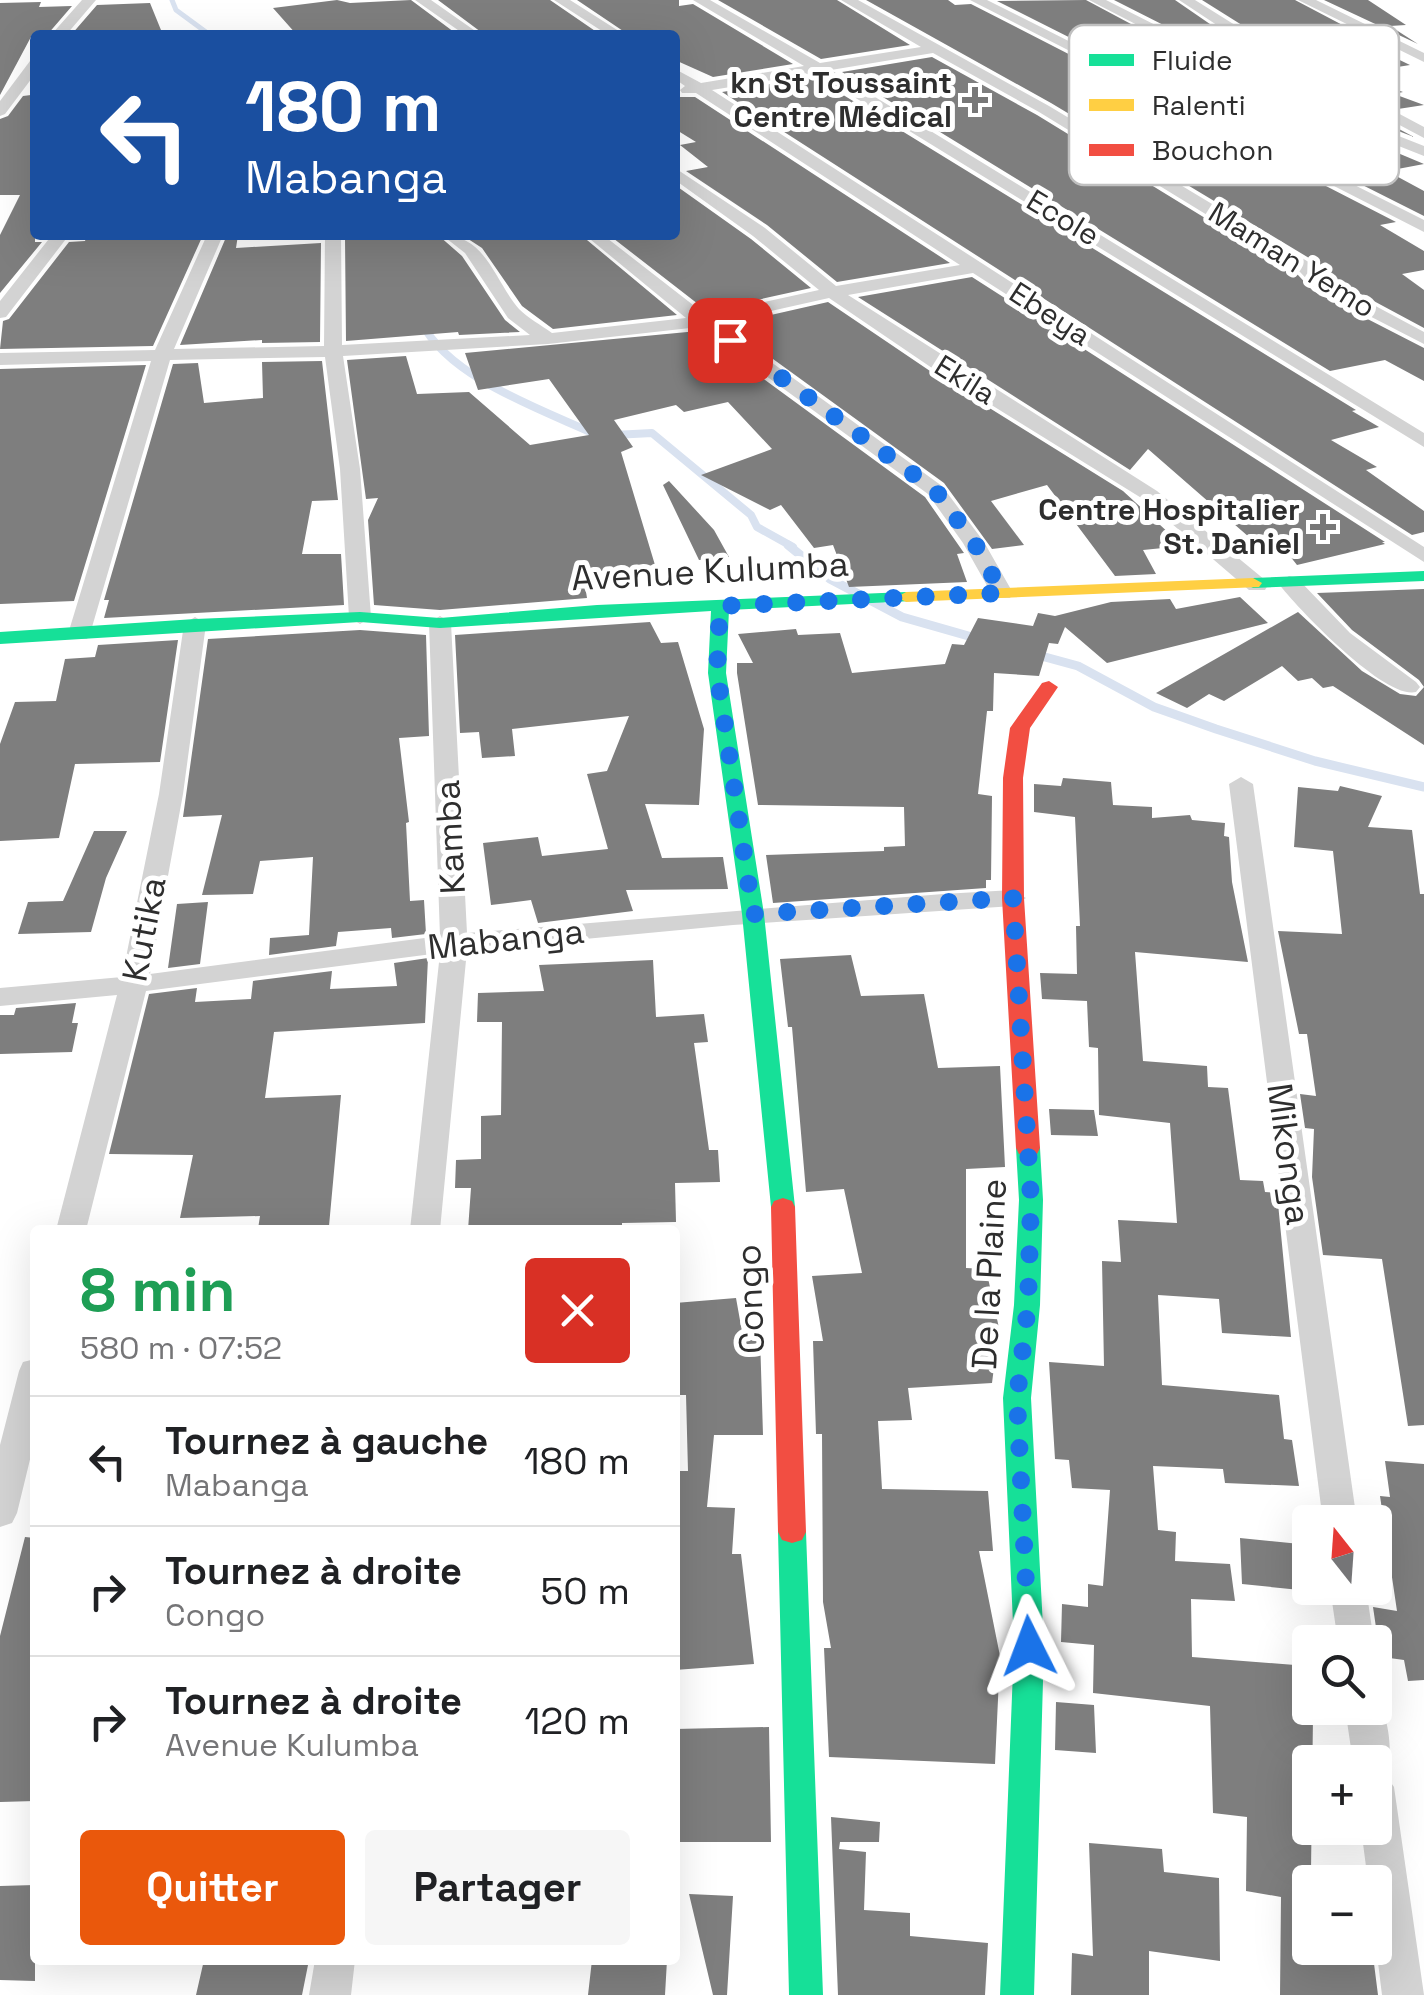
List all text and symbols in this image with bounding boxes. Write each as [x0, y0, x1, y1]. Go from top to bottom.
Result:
legend [1069, 25, 1399, 185]
text: Fluide [1152, 42, 1233, 78]
text: 180 m [245, 62, 442, 151]
place label: kn St Toussaint Centre Médical [730, 63, 952, 136]
icon: left [80, 70, 210, 200]
marker: kn St Toussaint Centre Médical [962, 87, 988, 113]
text: Ralenti [1152, 87, 1246, 123]
text: Bouchon [1152, 132, 1273, 168]
text: Mabanga [245, 149, 447, 206]
street label: Ecole [1020, 181, 1107, 254]
street label: Maman Yemo [1201, 193, 1383, 326]
street label: Ebeya [1002, 273, 1098, 354]
pin [688, 298, 773, 383]
icon: arrive [703, 313, 758, 368]
street label: Ekila [927, 346, 1003, 413]
place label: Centre Hospitalier St. Daniel [1038, 490, 1300, 563]
marker: Centre Hospitalier St. Daniel [1310, 514, 1336, 540]
street label: Avenue Kulumba [570, 542, 850, 600]
street label: Kamba [425, 779, 475, 895]
street label: Kutika [112, 873, 176, 985]
street label: Mabanga [426, 909, 586, 969]
street label: Mikonga [1257, 1080, 1321, 1228]
street label: De la Plaine [962, 1177, 1016, 1371]
street label: Congo [726, 1243, 774, 1355]
text: 8 min [80, 1252, 235, 1329]
button: close [525, 1258, 630, 1363]
text: 580 m · 07:52 [80, 1328, 282, 1368]
text: Tournez à gauche [165, 1417, 488, 1465]
icon: left [80, 1434, 135, 1489]
text: 180 m [524, 1437, 630, 1485]
text: Mabanga [165, 1465, 309, 1505]
north arrow [1292, 1505, 1392, 1605]
map controls [1292, 1505, 1392, 1965]
text: Tournez à droite [165, 1547, 462, 1595]
icon: right [80, 1564, 135, 1619]
text: 50 m [540, 1567, 630, 1615]
position arrow [977, 1594, 1081, 1698]
text: Congo [165, 1595, 265, 1635]
button: search [1292, 1625, 1392, 1725]
text: Tournez à droite [165, 1677, 462, 1725]
icon: right [80, 1694, 135, 1749]
text: 120 m [524, 1697, 630, 1745]
text: Avenue Kulumba [165, 1725, 419, 1765]
button: + [1292, 1745, 1392, 1845]
button: Quitter [80, 1830, 345, 1945]
button: Partager [365, 1830, 630, 1945]
button: − [1292, 1865, 1392, 1965]

